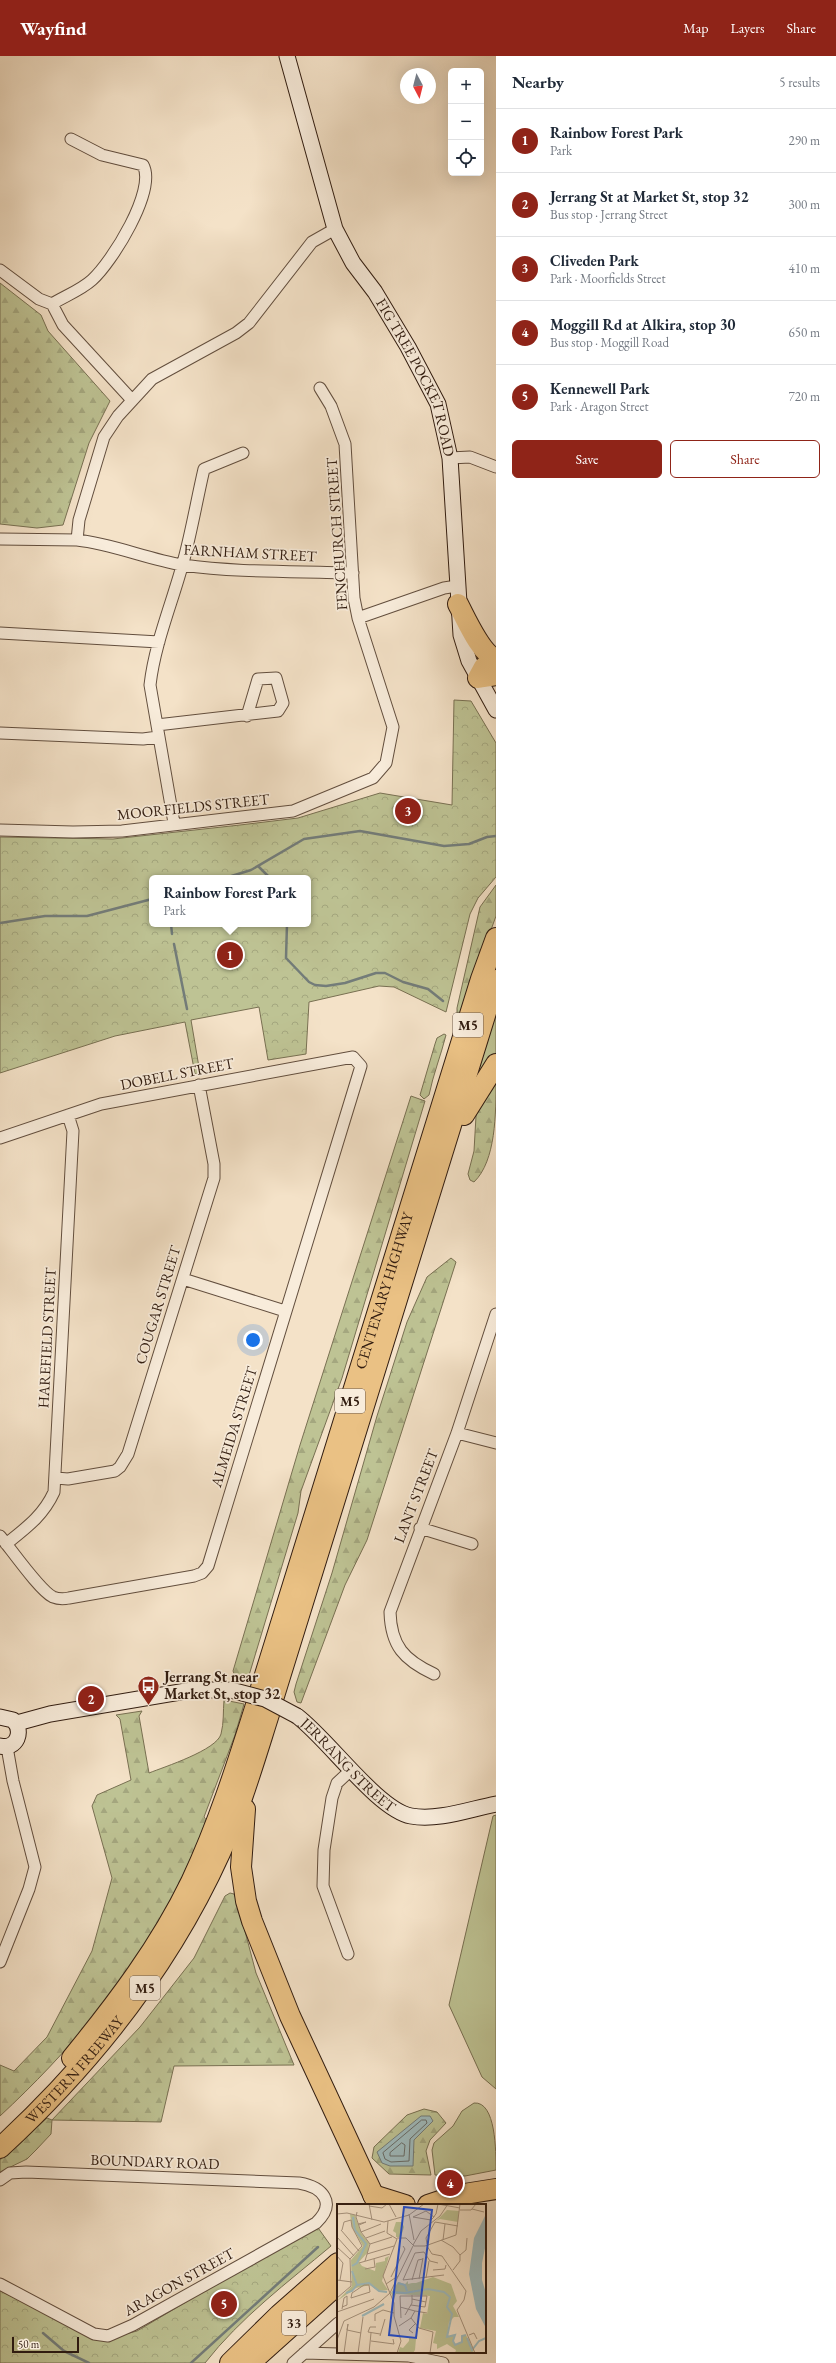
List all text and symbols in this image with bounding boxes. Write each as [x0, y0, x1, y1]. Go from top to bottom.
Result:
text: Wayfind [20, 16, 87, 41]
text: Map [683, 19, 708, 37]
text: Layers [730, 19, 765, 37]
text: Share [787, 19, 816, 37]
north arrow [400, 68, 436, 104]
map controls [448, 68, 484, 176]
button: + [448, 68, 484, 104]
text: Nearby [512, 71, 564, 93]
text: 5 results [779, 74, 820, 91]
button: − [448, 104, 484, 140]
text: Rainbow Forest Park [550, 123, 683, 142]
text: 1 [522, 132, 528, 149]
text: 290 m [789, 132, 820, 149]
button: locate [448, 140, 484, 176]
text: Park [550, 142, 572, 159]
text: Jerrang St at Market St, stop 32 [550, 187, 749, 206]
text: 2 [522, 196, 528, 213]
text: 300 m [789, 196, 820, 213]
text: Bus stop · Jerrang Street [550, 206, 668, 223]
text: Cliveden Park [550, 251, 639, 270]
text: 3 [522, 260, 528, 277]
text: 410 m [789, 260, 820, 277]
text: Park · Moorfields Street [550, 270, 665, 287]
street label: FIG TREE POCKET ROAD [372, 295, 459, 458]
text: Moggill Rd at Alkira, stop 30 [550, 315, 736, 334]
text: 4 [522, 324, 528, 341]
text: 650 m [789, 324, 820, 341]
text: Bus stop · Moggill Road [550, 334, 669, 351]
text: Kennewell Park [550, 379, 650, 398]
text: 5 [522, 388, 528, 405]
text: 720 m [789, 388, 820, 405]
text: Park · Aragon Street [550, 398, 649, 415]
button: Save [512, 440, 662, 478]
button: Share [670, 440, 820, 478]
street label: FENCHURCH STREET [322, 456, 351, 611]
street label: FARNHAM STREET [183, 540, 318, 566]
street label: MOORFIELDS STREET [116, 789, 271, 824]
pin: 3 [395, 796, 421, 826]
popup [149, 875, 311, 927]
text: Rainbow Forest Park [164, 883, 296, 902]
text: Park [164, 902, 186, 919]
pin: 1 [217, 940, 243, 970]
road number: M5 [453, 1013, 483, 1037]
street label: DOBELL STREET [119, 1053, 236, 1094]
street label: CENTENARY HIGHWAY [350, 1209, 417, 1371]
street label: COUGAR STREET [130, 1242, 185, 1366]
street label: HAREFIELD STREET [33, 1266, 60, 1409]
your location [243, 1330, 263, 1350]
street label: ALMEIDA STREET [206, 1363, 261, 1490]
road number: M5 [335, 1389, 365, 1413]
street label: LANT STREET [389, 1445, 442, 1545]
place label: Jerrang St near Market St, stop 32 [162, 1667, 280, 1703]
bus stop icon: Jerrang St near Market St, stop 32 [135, 1673, 161, 1706]
pin: 2 [78, 1684, 104, 1714]
street label: JERRANG STREET [295, 1712, 400, 1817]
road number: M5 [130, 1976, 160, 2000]
street label: WESTERN FREEWAY [21, 2011, 128, 2128]
street label: BOUNDARY ROAD [90, 2150, 220, 2173]
pin: 4 [437, 2168, 463, 2198]
inset map [337, 2204, 486, 2353]
street label: ARAGON STREET [119, 2243, 238, 2320]
pin: 5 [211, 2289, 237, 2319]
road number: 33 [282, 2311, 306, 2335]
scale bar [12, 2335, 79, 2354]
text: 50 m [18, 2337, 39, 2351]

